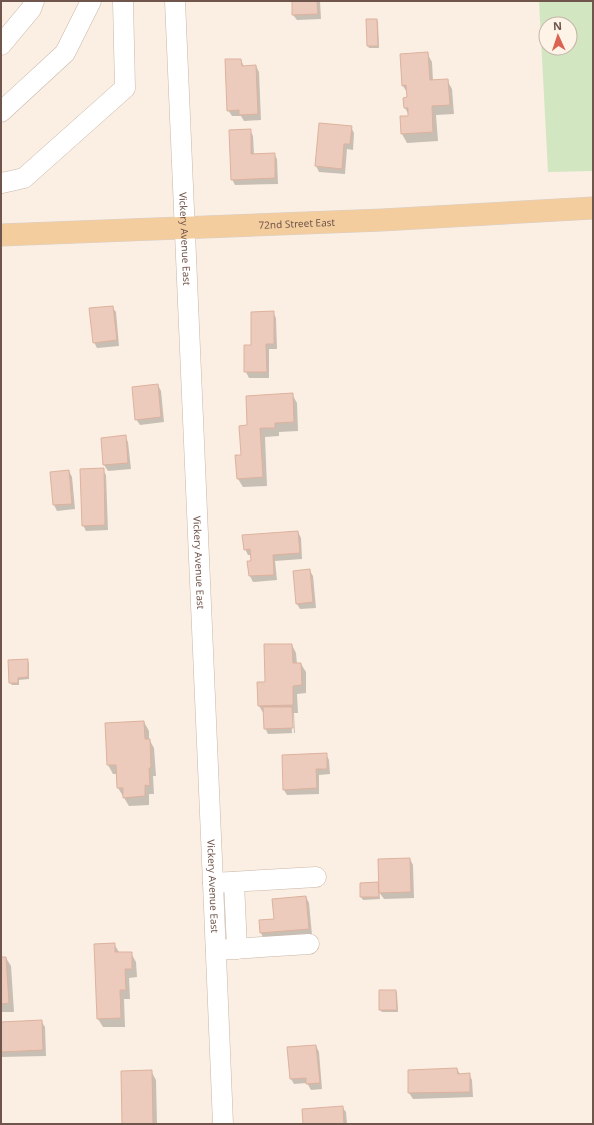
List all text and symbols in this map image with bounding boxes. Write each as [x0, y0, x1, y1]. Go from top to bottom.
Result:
north arrow [538, 16, 578, 56]
text: N [553, 18, 562, 33]
street label: Vickery Avenue East [176, 192, 194, 286]
street label: 72nd Street East [258, 215, 336, 232]
street label: Vickery Avenue East [190, 515, 208, 610]
street label: Vickery Avenue East [204, 839, 222, 934]

